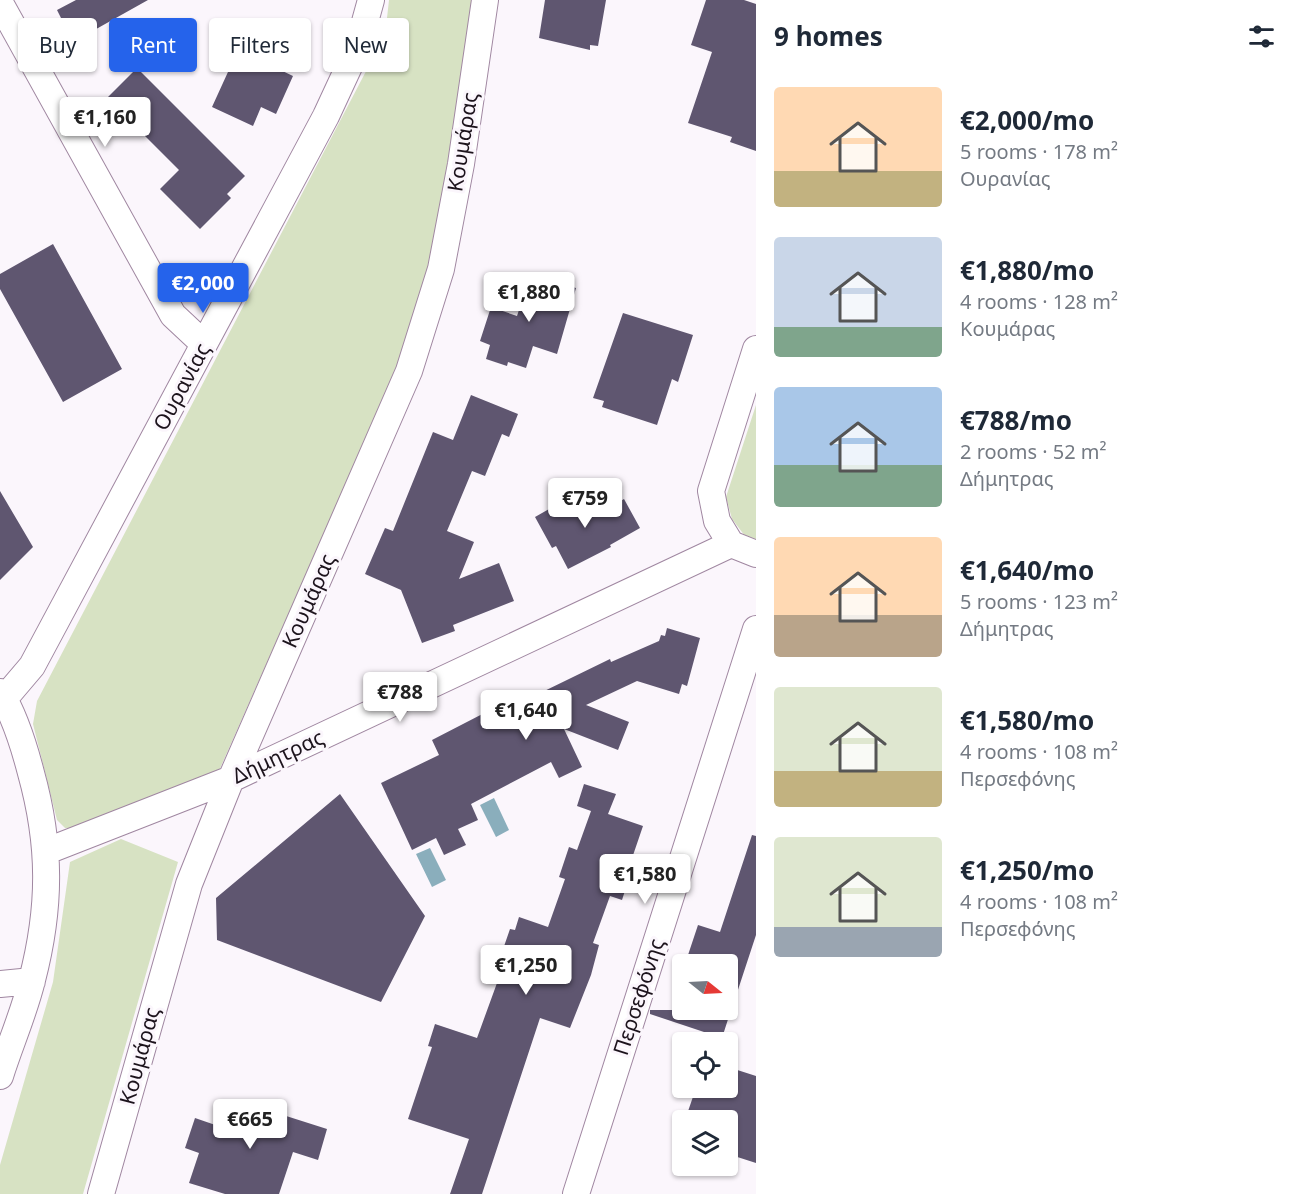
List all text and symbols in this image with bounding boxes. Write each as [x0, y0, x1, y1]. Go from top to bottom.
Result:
chip: Buy [18, 18, 97, 72]
chip: Rent [109, 18, 197, 72]
chip: Filters [209, 18, 311, 72]
chip: New [323, 18, 409, 72]
text: 9 homes [774, 18, 883, 54]
icon: filters [1245, 20, 1278, 53]
street label: Κουμάρας [440, 90, 484, 193]
pin: €1,160 [56, 97, 154, 148]
text: €2,000/mo [960, 102, 1094, 138]
text: €1,160 [74, 103, 136, 130]
icon: home [822, 111, 894, 183]
text: 5 rooms · 178 m² [960, 138, 1118, 165]
text: Ουρανίας [960, 165, 1051, 192]
text: €1,880/mo [960, 252, 1094, 288]
icon: home [822, 261, 894, 333]
pin: €2,000 [154, 263, 252, 314]
text: €2,000 [172, 269, 234, 296]
pin: €1,880 [480, 272, 578, 323]
text: €1,880 [498, 278, 560, 305]
text: 4 rooms · 128 m² [960, 288, 1118, 315]
text: Κουμάρας [960, 315, 1055, 342]
street label: Ουρανίας [146, 338, 216, 435]
text: €788/mo [960, 402, 1072, 438]
icon: home [822, 411, 894, 483]
text: 2 rooms · 52 m² [960, 438, 1107, 465]
text: Δήμητρας [960, 465, 1053, 492]
pin: €759 [549, 478, 621, 529]
text: €759 [562, 484, 608, 511]
street label: Κουμάρας [275, 549, 341, 652]
text: €1,640/mo [960, 552, 1094, 588]
icon: home [822, 561, 894, 633]
text: 5 rooms · 123 m² [960, 588, 1118, 615]
text: Δήμητρας [960, 615, 1053, 642]
pin: €788 [364, 672, 436, 723]
text: €788 [377, 678, 423, 705]
pin: €1,640 [477, 690, 575, 741]
text: €1,640 [495, 696, 557, 723]
text: €1,580/mo [960, 702, 1094, 738]
icon: home [822, 711, 894, 783]
street label: Δήμητρας [227, 723, 328, 790]
text: 4 rooms · 108 m² [960, 738, 1118, 765]
text: Περσεφόνης [960, 765, 1076, 792]
text: €1,250/mo [960, 852, 1094, 888]
pin: €1,580 [596, 854, 694, 905]
text: €1,580 [614, 860, 676, 887]
icon: home [822, 861, 894, 933]
text: 4 rooms · 108 m² [960, 888, 1118, 915]
text: Περσεφόνης [960, 915, 1076, 942]
street label: Περσεφόνης [606, 935, 670, 1059]
pin: €1,250 [477, 945, 575, 996]
text: €1,250 [495, 951, 557, 978]
north arrow [672, 954, 738, 1020]
map controls [672, 954, 738, 1176]
street label: Κουμάρας [113, 1004, 165, 1108]
button: locate [672, 1032, 738, 1098]
pin: €665 [214, 1099, 286, 1150]
text: €665 [227, 1105, 273, 1132]
button: layers [672, 1110, 738, 1176]

